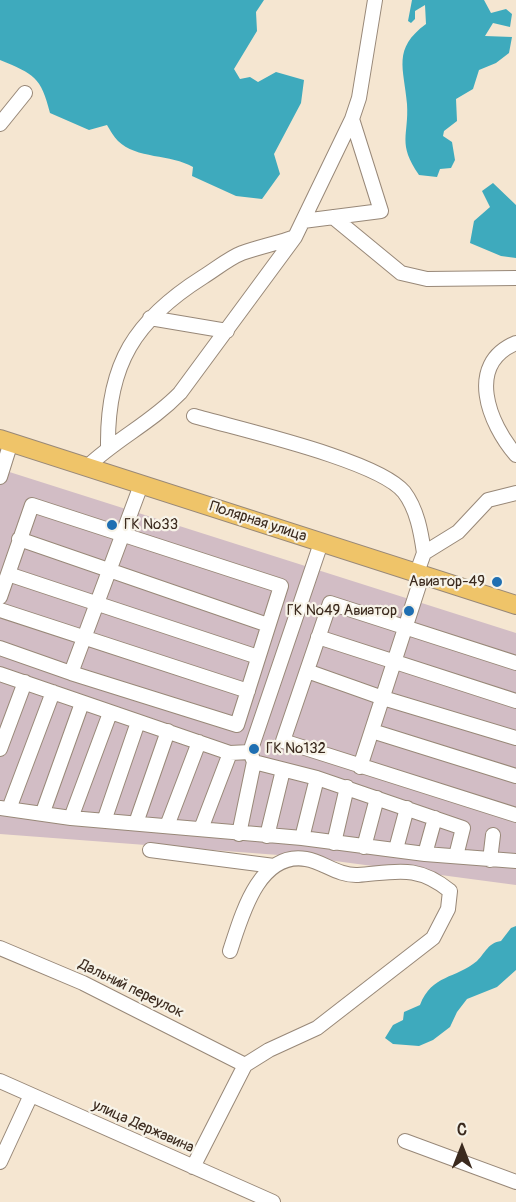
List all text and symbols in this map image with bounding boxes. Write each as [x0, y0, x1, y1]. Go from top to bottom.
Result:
street label: Полярная улица [207, 498, 309, 546]
place label: ГК №33 [124, 516, 178, 534]
marker: ГК №33 [105, 518, 119, 532]
place label: Авиатор-49 [409, 573, 485, 591]
marker: Авиатор-49 [490, 575, 504, 589]
place label: ГК №49 Авиатор [287, 602, 397, 620]
marker: ГК №49 Авиатор [402, 604, 416, 618]
place label: ГК №132 [266, 740, 326, 758]
marker: ГК №132 [247, 742, 261, 756]
street label: Дальний переулок [75, 956, 187, 1022]
street label: улица Державина [89, 1097, 197, 1157]
north arrow [432, 1118, 492, 1178]
text: С [457, 1120, 467, 1140]

